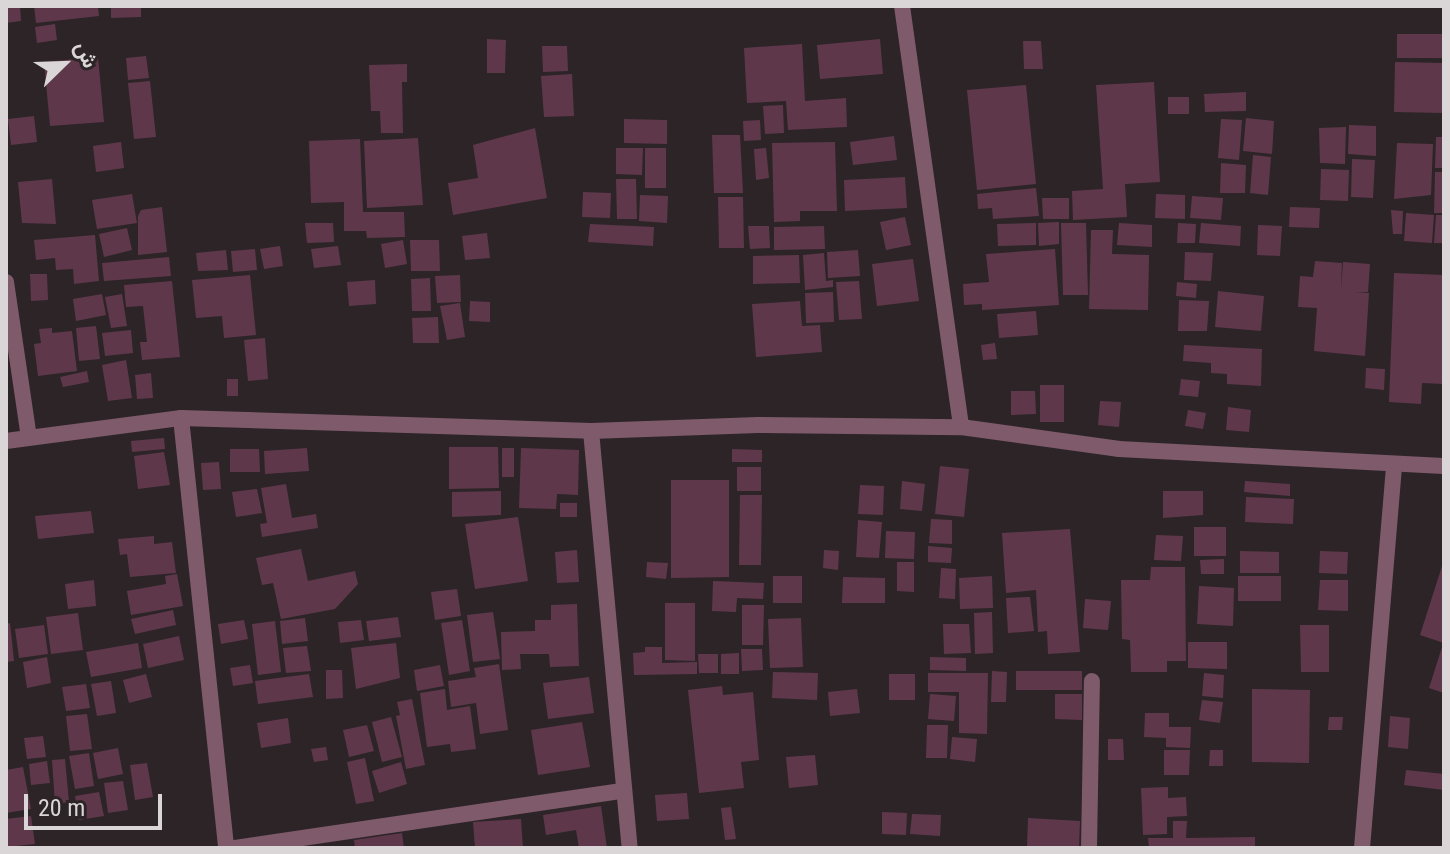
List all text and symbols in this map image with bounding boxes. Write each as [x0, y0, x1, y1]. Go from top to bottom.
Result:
north arrow [24, 24, 104, 104]
text: ش [70, 37, 103, 71]
scale bar [28, 778, 166, 828]
text: 20 m [38, 794, 85, 822]

